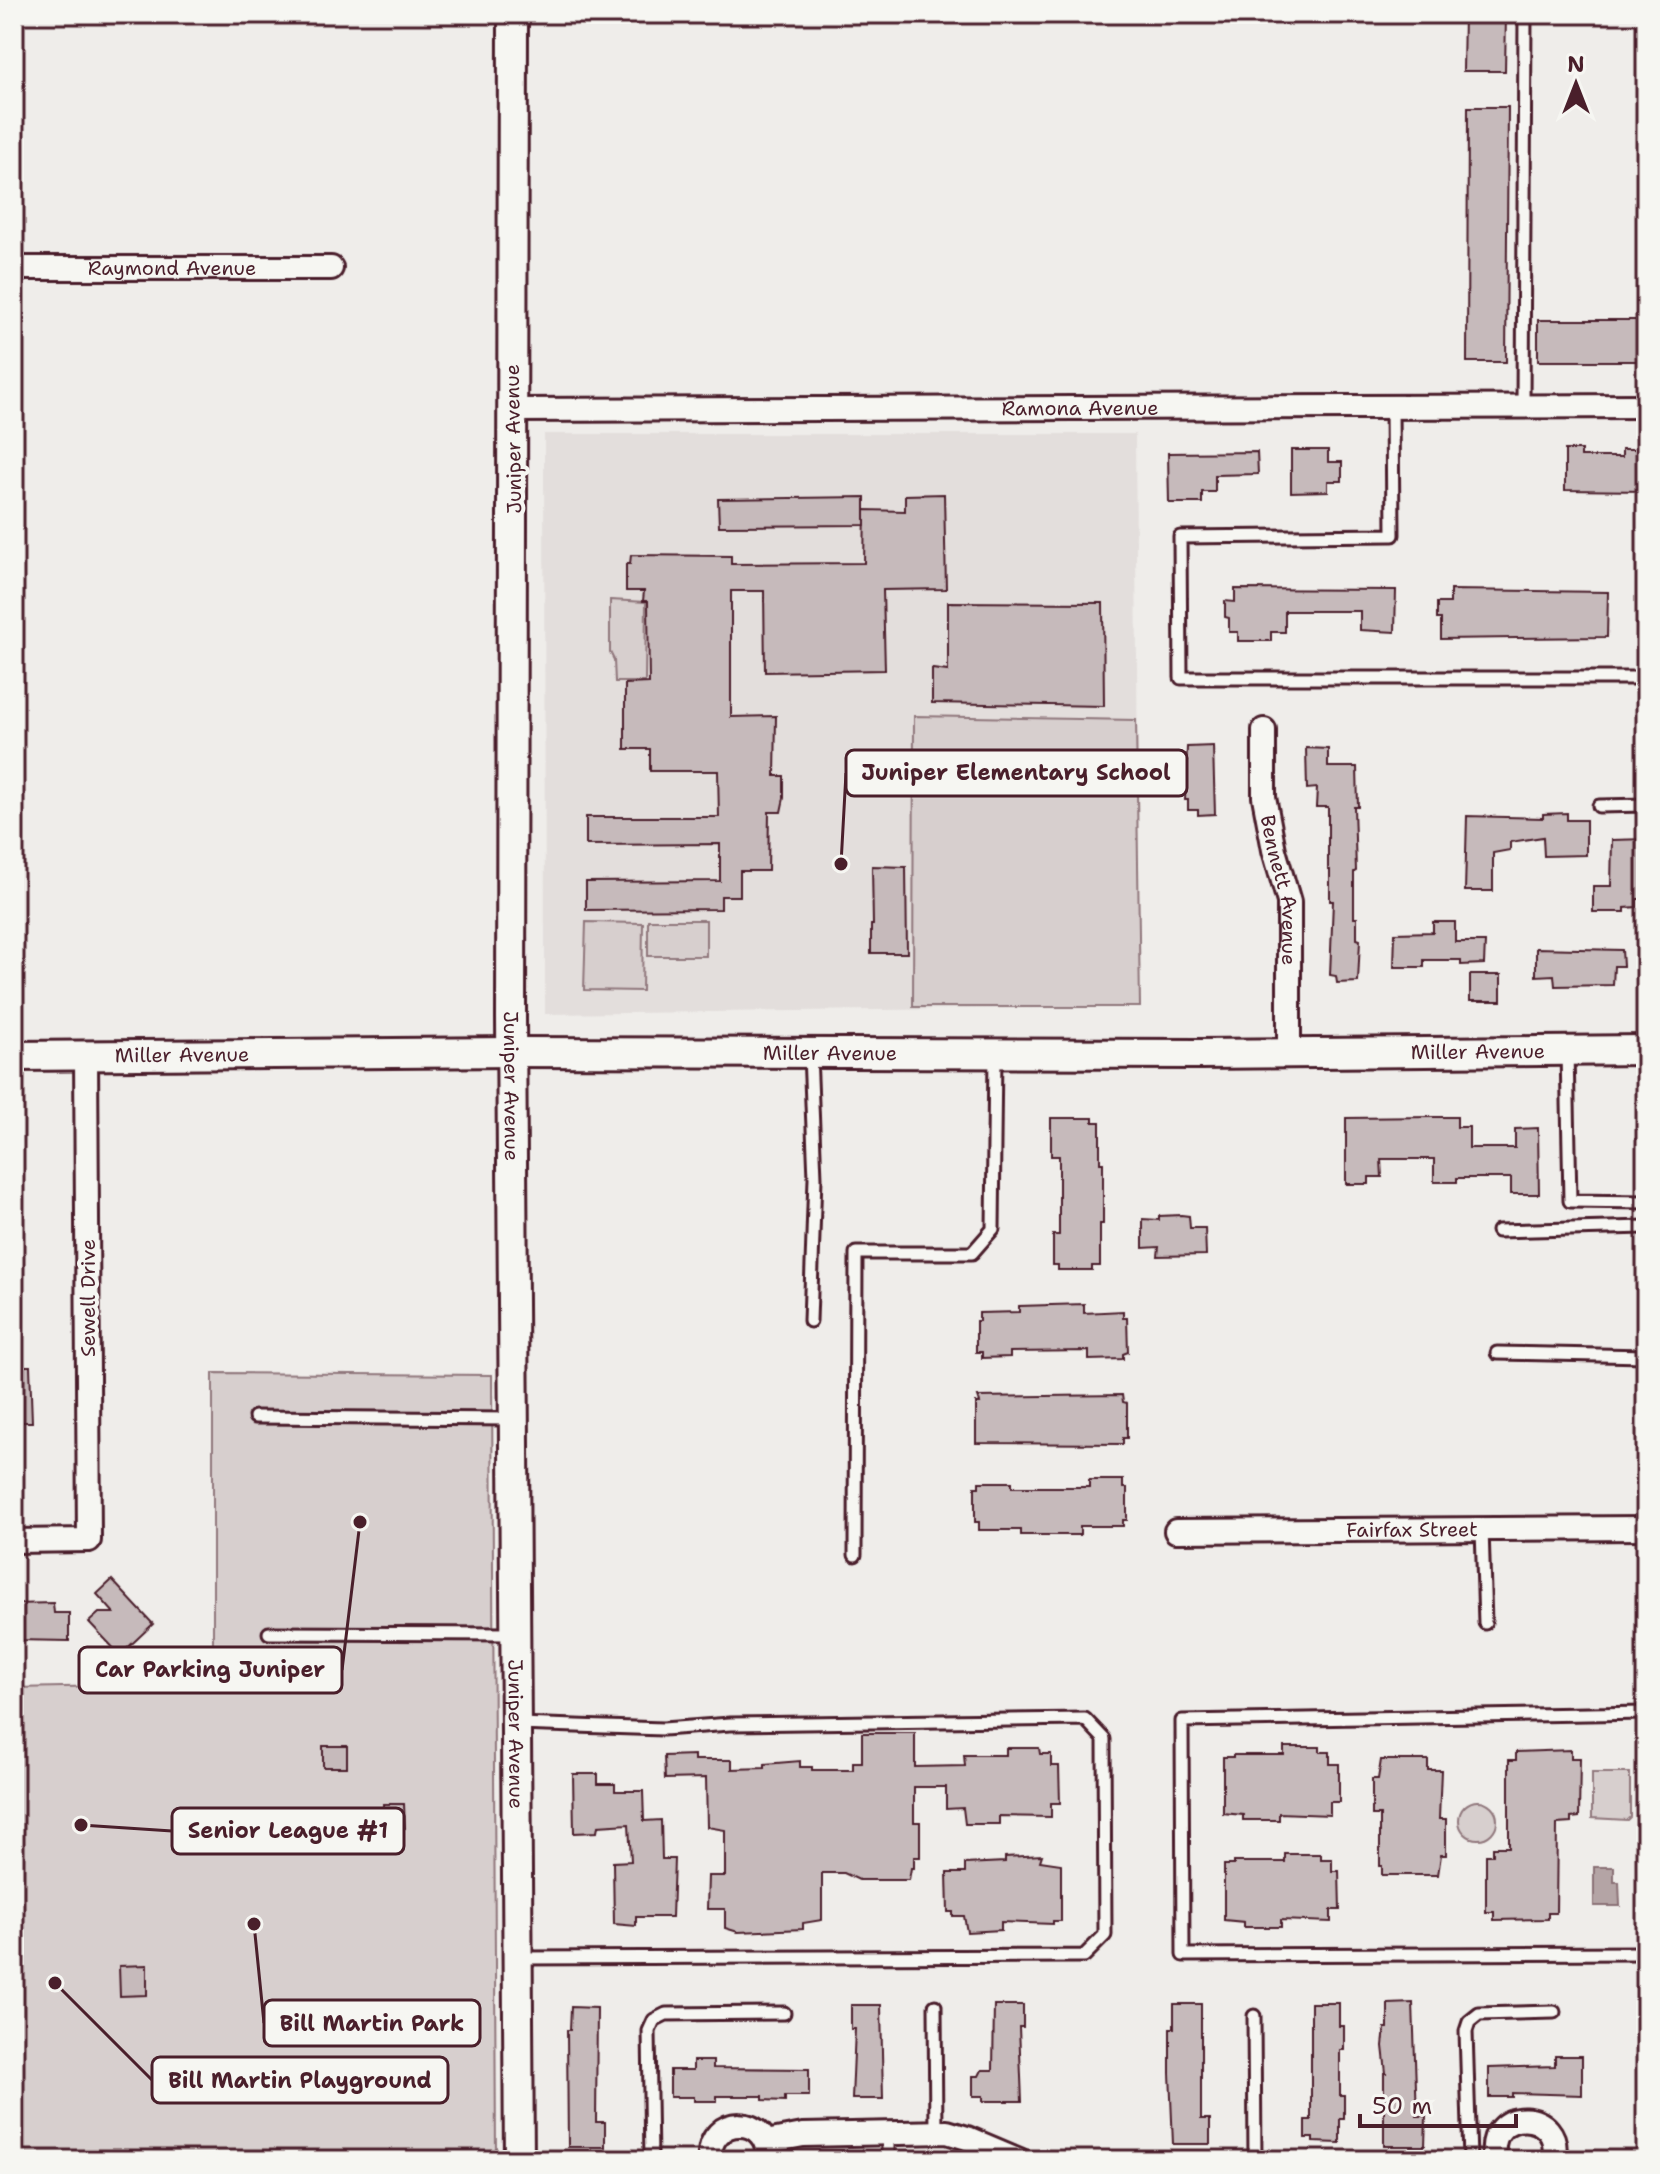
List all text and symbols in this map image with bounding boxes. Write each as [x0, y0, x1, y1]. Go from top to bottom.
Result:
north arrow [1536, 44, 1616, 124]
text: N [1567, 50, 1585, 79]
street label: Raymond Avenue [88, 255, 256, 281]
street label: Juniper Avenue [499, 364, 527, 514]
street label: Ramona Avenue [1001, 395, 1159, 421]
callout: Juniper Elementary School [846, 750, 1187, 796]
text: Juniper Elementary School [861, 758, 1171, 787]
street label: Bennett Avenue [1255, 813, 1303, 965]
street label: Juniper Avenue [498, 1011, 525, 1161]
street label: Miller Avenue [1411, 1038, 1545, 1065]
street label: Miller Avenue [763, 1040, 897, 1066]
street label: Miller Avenue [115, 1041, 249, 1068]
street label: Sewell Drive [75, 1239, 101, 1357]
street label: Fairfax Street [1346, 1516, 1478, 1543]
callout: Car Parking Juniper [79, 1647, 342, 1693]
text: Car Parking Juniper [95, 1655, 325, 1684]
street label: Juniper Avenue [502, 1659, 530, 1809]
callout: Senior League #1 [172, 1808, 404, 1854]
text: Senior League #1 [188, 1816, 388, 1845]
callout: Bill Martin Park [264, 2000, 480, 2046]
text: Bill Martin Park [280, 2009, 464, 2038]
callout: Bill Martin Playground [152, 2057, 448, 2103]
text: Bill Martin Playground [168, 2066, 432, 2095]
scale bar [1360, 2078, 1516, 2128]
text: 50 m [1372, 2090, 1432, 2122]

